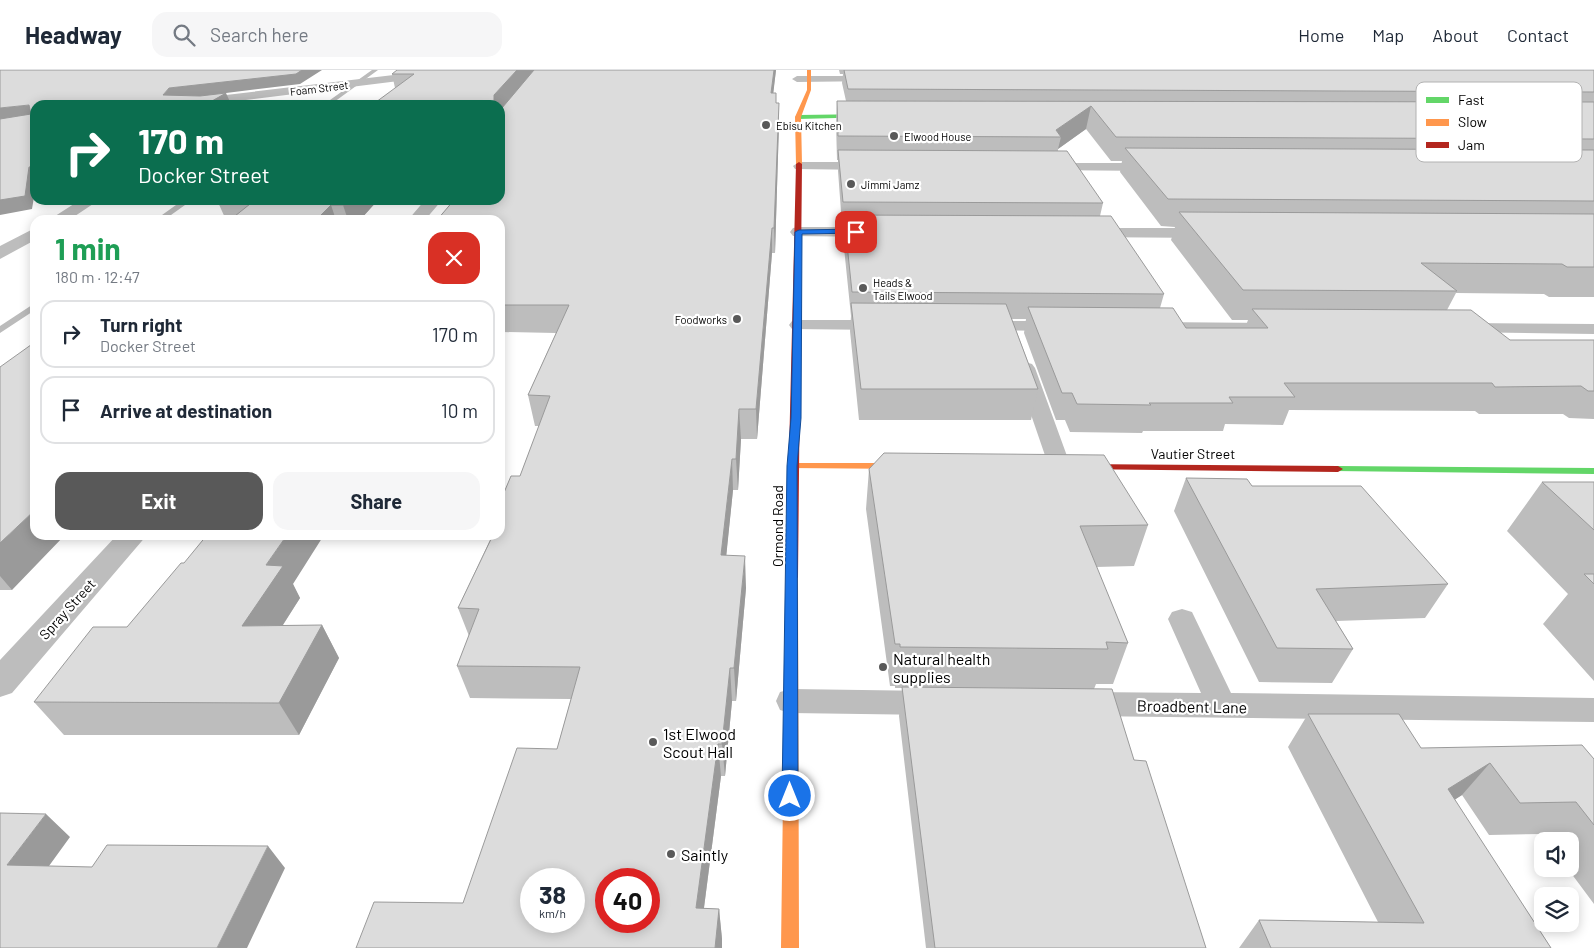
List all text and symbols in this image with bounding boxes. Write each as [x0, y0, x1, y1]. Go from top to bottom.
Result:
search box [152, 12, 502, 57]
text: Headway [25, 20, 122, 49]
icon: search [170, 21, 198, 49]
text: Search here [210, 23, 309, 46]
text: Home [1298, 24, 1344, 46]
text: Map [1372, 24, 1404, 46]
text: About [1432, 24, 1479, 46]
text: Contact [1507, 24, 1569, 46]
street label: Foam Street [289, 78, 349, 98]
legend [1416, 82, 1582, 162]
text: Fast [1458, 91, 1484, 108]
text: Slow [1458, 113, 1487, 130]
text: 170 m [138, 119, 224, 161]
marker: Ebisu Kitchen [760, 119, 772, 131]
place label: Ebisu Kitchen [776, 119, 842, 132]
icon: right [55, 120, 120, 185]
marker: Elwood House [888, 130, 900, 142]
place label: Elwood House [904, 130, 972, 143]
text: Jam [1458, 136, 1485, 153]
text: Docker Street [138, 161, 270, 187]
marker: Jimmi Jamz [845, 178, 857, 190]
place label: Jimmi Jamz [861, 178, 919, 191]
pin [835, 211, 877, 253]
icon: arrive [842, 218, 870, 246]
text: 1 min [55, 230, 121, 266]
button: close [428, 232, 480, 284]
text: 180 m · 12:47 [55, 267, 140, 286]
place label: Heads & Tails Elwood [873, 276, 932, 302]
marker: Heads & Tails Elwood [857, 282, 869, 294]
text: Turn right [100, 313, 182, 336]
place label: Foodworks [675, 313, 727, 326]
marker: Foodworks [731, 313, 743, 325]
icon: right [57, 320, 85, 348]
text: 170 m [432, 323, 478, 346]
text: Docker Street [100, 336, 196, 355]
icon: arrive [57, 396, 85, 424]
text: Arrive at destination [100, 399, 272, 422]
text: 10 m [441, 399, 478, 422]
street label: Vautier Street [1151, 445, 1235, 462]
button: Exit [55, 472, 263, 530]
button: Share [273, 472, 480, 530]
street label: Ormond Road [769, 485, 786, 567]
street label: Spray Street [35, 575, 99, 643]
place label: Natural health supplies [893, 649, 990, 686]
marker: Natural health supplies [877, 661, 889, 673]
street label: Broadbent Lane [1137, 696, 1247, 716]
place label: 1st Elwood Scout Hall [663, 724, 736, 761]
marker: 1st Elwood Scout Hall [647, 736, 659, 748]
position arrow [763, 769, 815, 821]
map controls [1534, 832, 1579, 932]
button: sound [1534, 832, 1579, 877]
place label: Saintly [681, 845, 729, 864]
marker: Saintly [665, 848, 677, 860]
speed limit sign: 40 [595, 868, 660, 933]
text: 38 [539, 879, 566, 909]
button: layers [1534, 887, 1579, 932]
text: km/h [539, 906, 566, 920]

